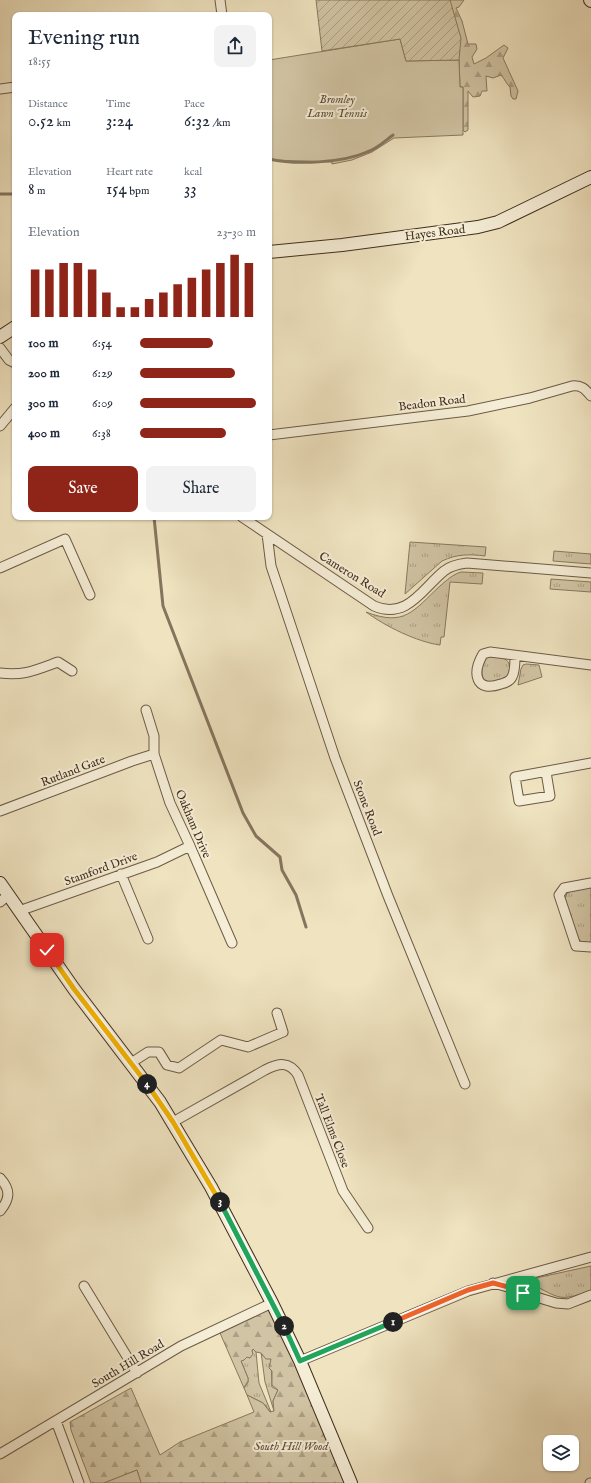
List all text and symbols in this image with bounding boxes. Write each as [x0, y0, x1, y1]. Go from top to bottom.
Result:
text: Evening run [28, 24, 140, 52]
button: share [214, 25, 256, 67]
text: 18:55 [28, 53, 51, 70]
park label: Bromley Lawn Tennis [306, 92, 367, 121]
text: Distance [28, 97, 68, 111]
text: Time [106, 97, 130, 111]
text: Pace [184, 97, 205, 111]
text: 0.52 [28, 111, 54, 132]
text: 3:24 [106, 111, 133, 132]
text: 6:32 [184, 111, 210, 132]
text: km [54, 116, 71, 130]
text: /km [210, 116, 231, 130]
text: Elevation [28, 165, 72, 179]
text: Heart rate [106, 165, 153, 179]
text: kcal [184, 165, 202, 179]
text: 8 [28, 179, 35, 200]
text: 154 [106, 179, 127, 200]
text: 33 [184, 179, 197, 200]
text: m [35, 184, 46, 198]
text: bpm [127, 184, 149, 198]
street label: Hayes Road [404, 222, 467, 244]
text: Elevation [28, 224, 80, 241]
text: 23–30 m [217, 224, 256, 241]
text: 100 m [28, 335, 58, 352]
text: 6:54 [92, 335, 112, 352]
text: 200 m [28, 365, 60, 382]
text: 6:29 [92, 365, 113, 382]
street label: Beadon Road [398, 391, 467, 415]
text: 300 m [28, 395, 59, 412]
text: 6:09 [92, 395, 113, 412]
text: 400 m [28, 425, 60, 442]
text: 6:38 [92, 425, 111, 442]
button: Save [28, 466, 138, 512]
button: Share [146, 466, 256, 512]
street label: Cameron Road [316, 549, 388, 602]
street label: Rutland Gate [39, 752, 108, 790]
street label: Stone Road [350, 778, 385, 838]
street label: Oakham Drive [172, 787, 214, 861]
street label: Stamford Drive [62, 849, 140, 889]
pin [30, 933, 64, 967]
icon: check [36, 939, 58, 961]
pin: 4 [137, 1074, 157, 1094]
text: 4 [144, 1077, 150, 1091]
street label: Tall Elms Close [311, 1092, 353, 1171]
pin: 3 [210, 1192, 230, 1212]
text: 3 [218, 1195, 222, 1209]
pin [506, 1276, 540, 1310]
icon: arrive [512, 1282, 534, 1304]
pin: 1 [383, 1312, 403, 1332]
text: 1 [391, 1315, 395, 1329]
pin: 2 [274, 1316, 294, 1336]
text: 2 [281, 1319, 287, 1333]
street label: South Hill Road [89, 1336, 167, 1391]
map controls [543, 1435, 579, 1471]
button: layers [543, 1435, 579, 1471]
park label: South Hill Wood [254, 1439, 329, 1454]

